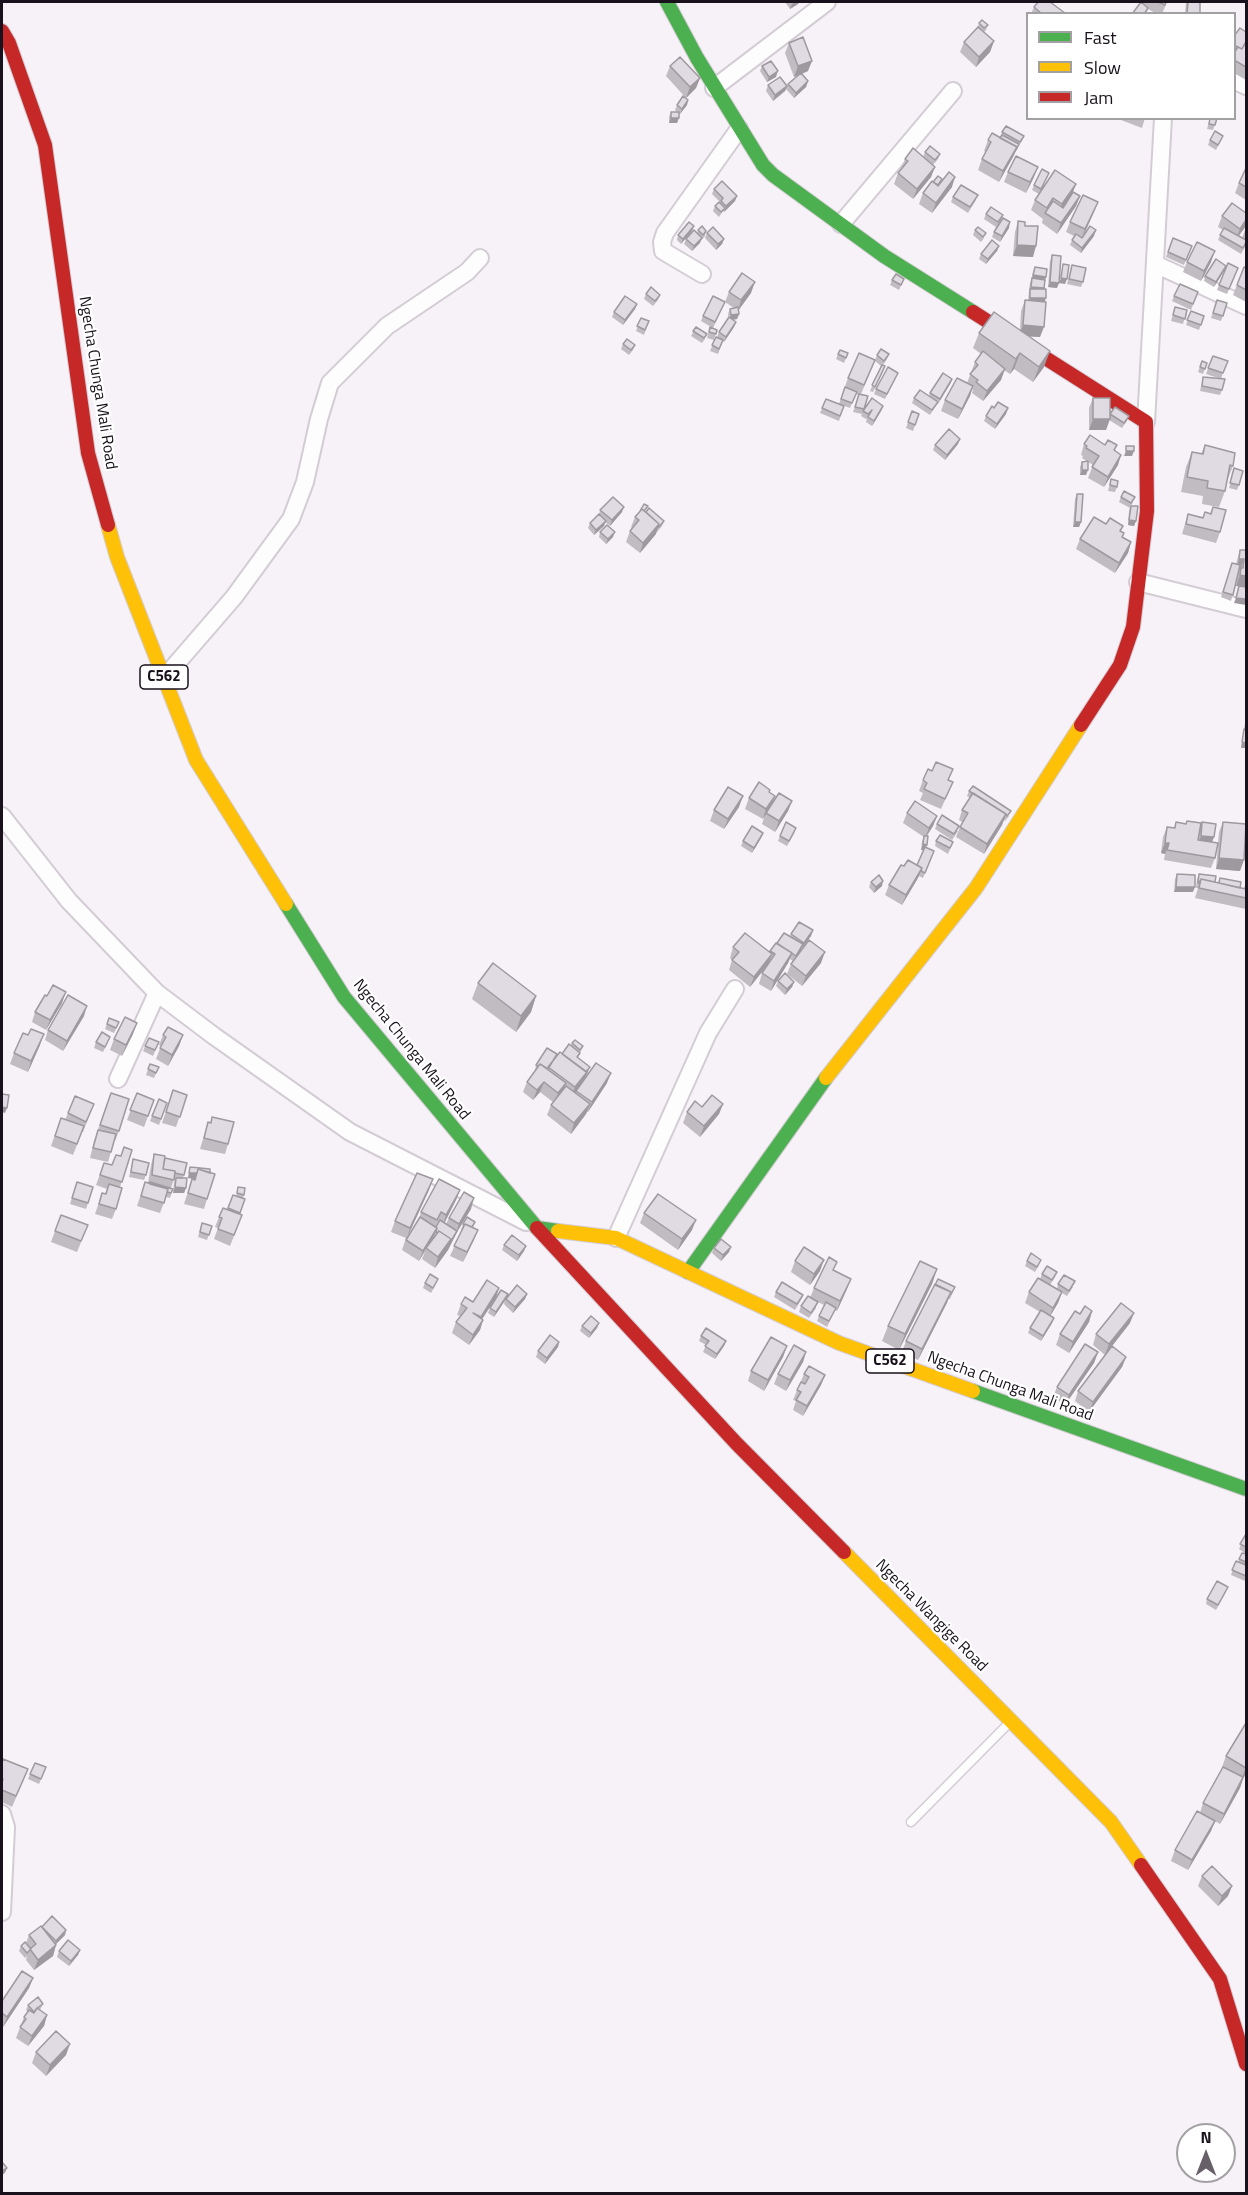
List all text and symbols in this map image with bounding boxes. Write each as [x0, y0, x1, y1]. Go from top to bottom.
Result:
legend [1026, 12, 1236, 120]
text: Fast [1084, 24, 1117, 51]
text: Slow [1084, 54, 1121, 81]
text: Jam [1084, 84, 1113, 111]
street label: Ngecha Chunga Mali Road [74, 295, 120, 471]
road number: C562 [140, 665, 188, 689]
street label: Ngecha Chunga Mali Road [348, 976, 474, 1124]
street label: Ngecha Chunga Mali Road [924, 1348, 1096, 1426]
road number: C562 [866, 1349, 914, 1373]
street label: Ngecha Wangige Road [871, 1556, 991, 1676]
north arrow [1176, 2123, 1236, 2183]
text: N [1200, 2125, 1212, 2149]

